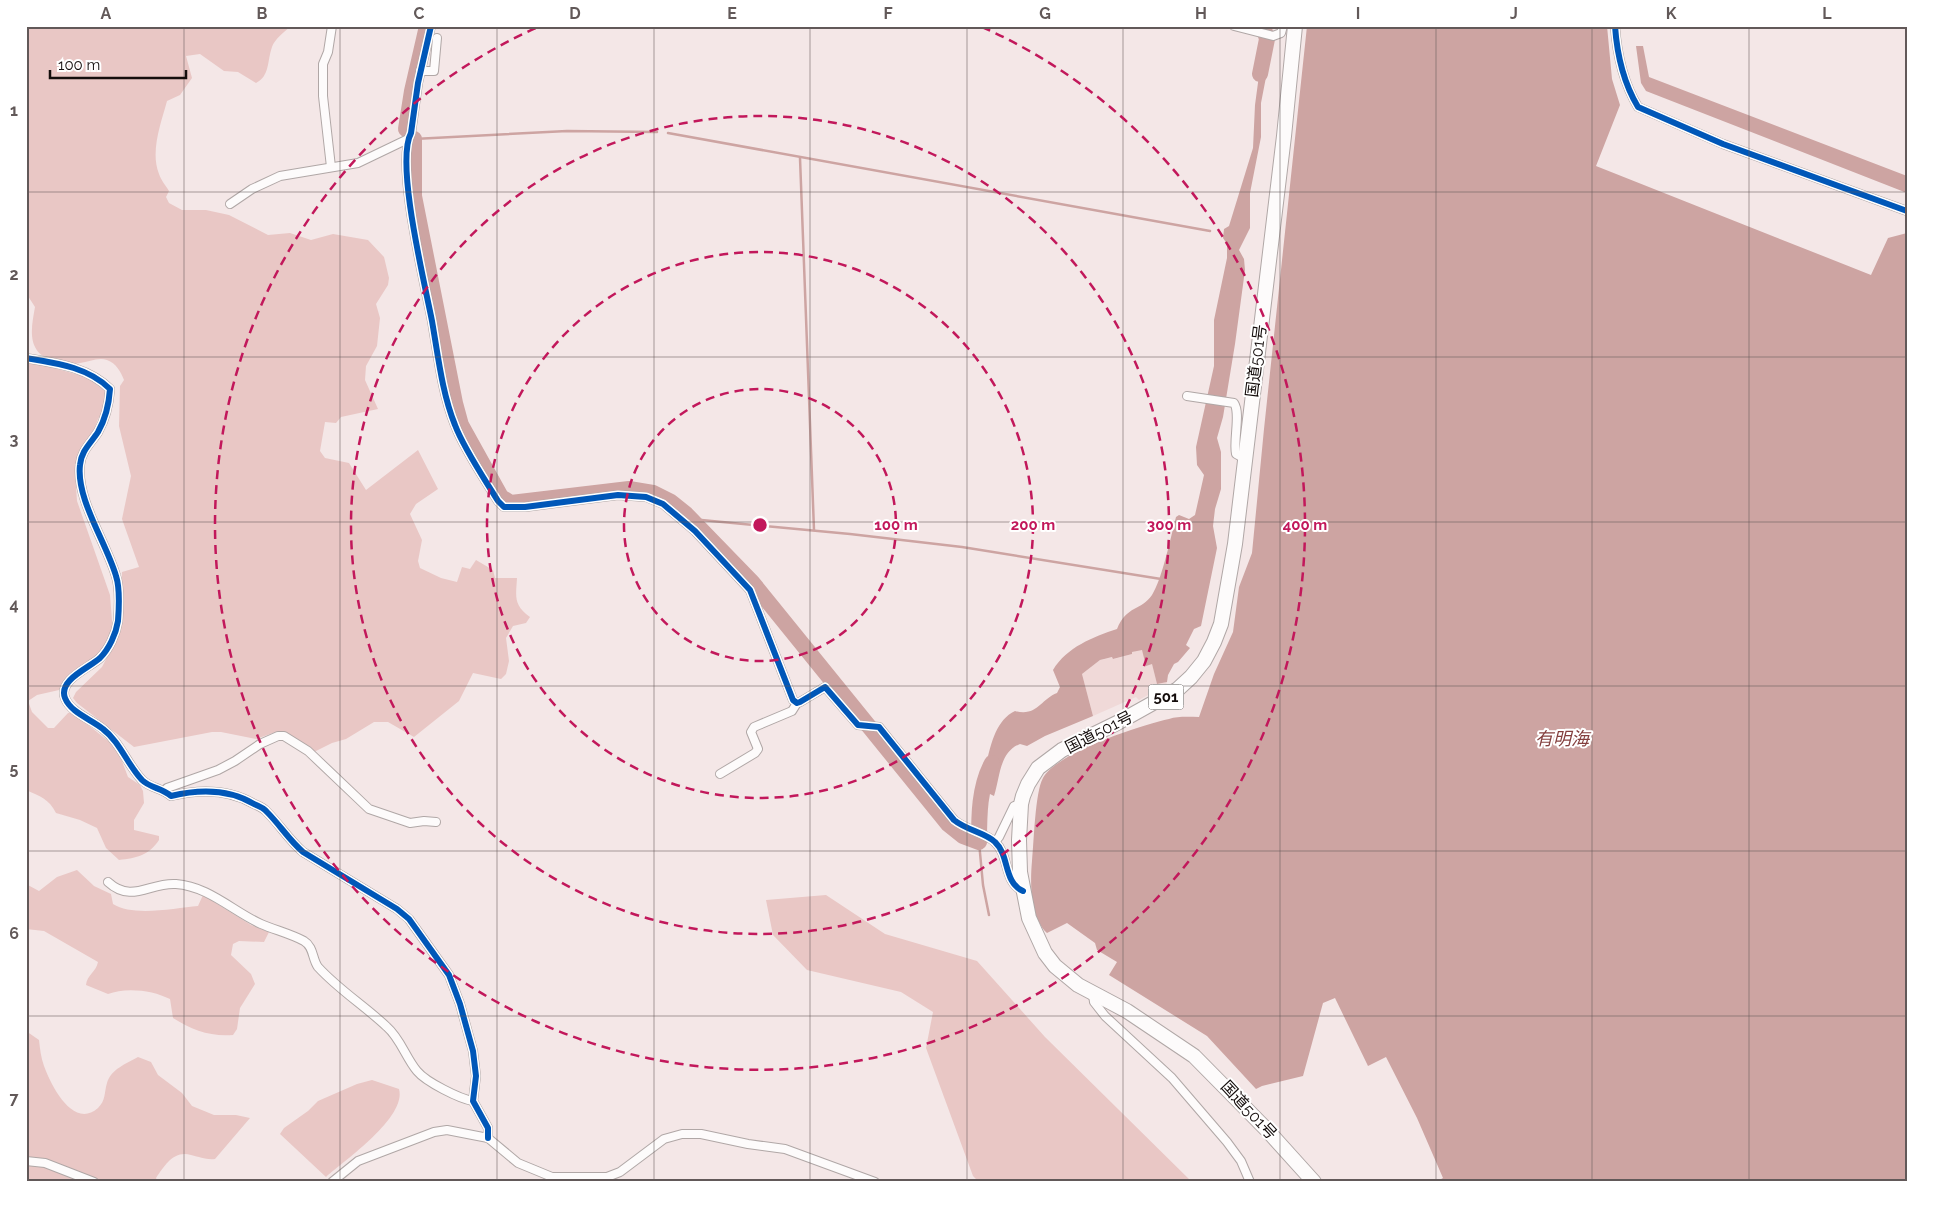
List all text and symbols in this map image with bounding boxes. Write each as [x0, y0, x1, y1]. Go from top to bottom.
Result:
text: A [101, 4, 112, 23]
text: B [257, 4, 268, 23]
text: C [414, 4, 425, 23]
text: D [569, 4, 581, 23]
text: E [727, 4, 737, 23]
text: F [883, 4, 893, 23]
text: G [1039, 4, 1051, 23]
text: H [1195, 4, 1207, 23]
text: I [1356, 4, 1360, 23]
text: J [1510, 4, 1518, 23]
text: K [1666, 4, 1677, 23]
text: L [1822, 4, 1832, 23]
scale bar [50, 48, 186, 80]
text: 100 m [58, 56, 100, 74]
text: 1 [10, 101, 18, 120]
text: 2 [9, 265, 19, 284]
street label: 国道501号 [1242, 323, 1270, 399]
text: 3 [10, 430, 19, 449]
centre of rings [751, 516, 769, 534]
text: 100 m [874, 516, 918, 534]
text: 200 m [1011, 516, 1055, 534]
text: 300 m [1147, 516, 1191, 534]
text: 400 m [1283, 516, 1327, 534]
text: 4 [9, 595, 19, 614]
road number: 501 [1148, 684, 1184, 710]
street label: 国道501号 [1062, 707, 1136, 757]
water label: 有明海 [1535, 728, 1592, 749]
text: 5 [10, 759, 19, 778]
text: 6 [9, 924, 19, 943]
street label: 国道501号 [1217, 1077, 1281, 1143]
text: 7 [10, 1089, 19, 1108]

